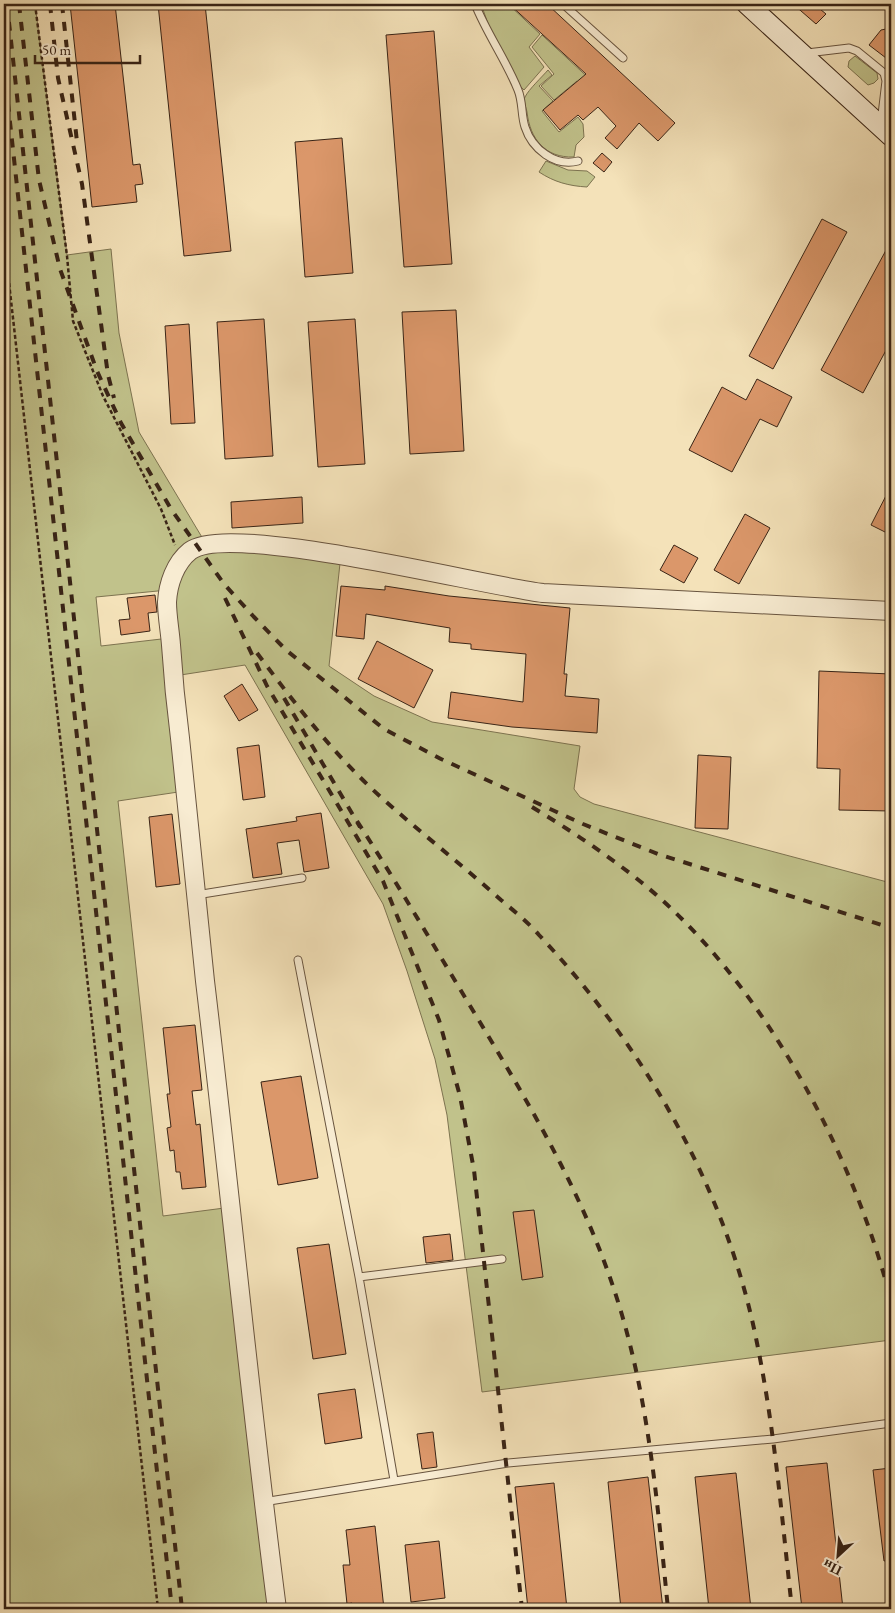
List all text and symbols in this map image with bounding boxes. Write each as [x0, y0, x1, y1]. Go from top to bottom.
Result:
scale bar [35, 32, 140, 64]
text: 50 m [42, 40, 71, 59]
north arrow [812, 1530, 862, 1580]
text: Пн [820, 1555, 845, 1580]

